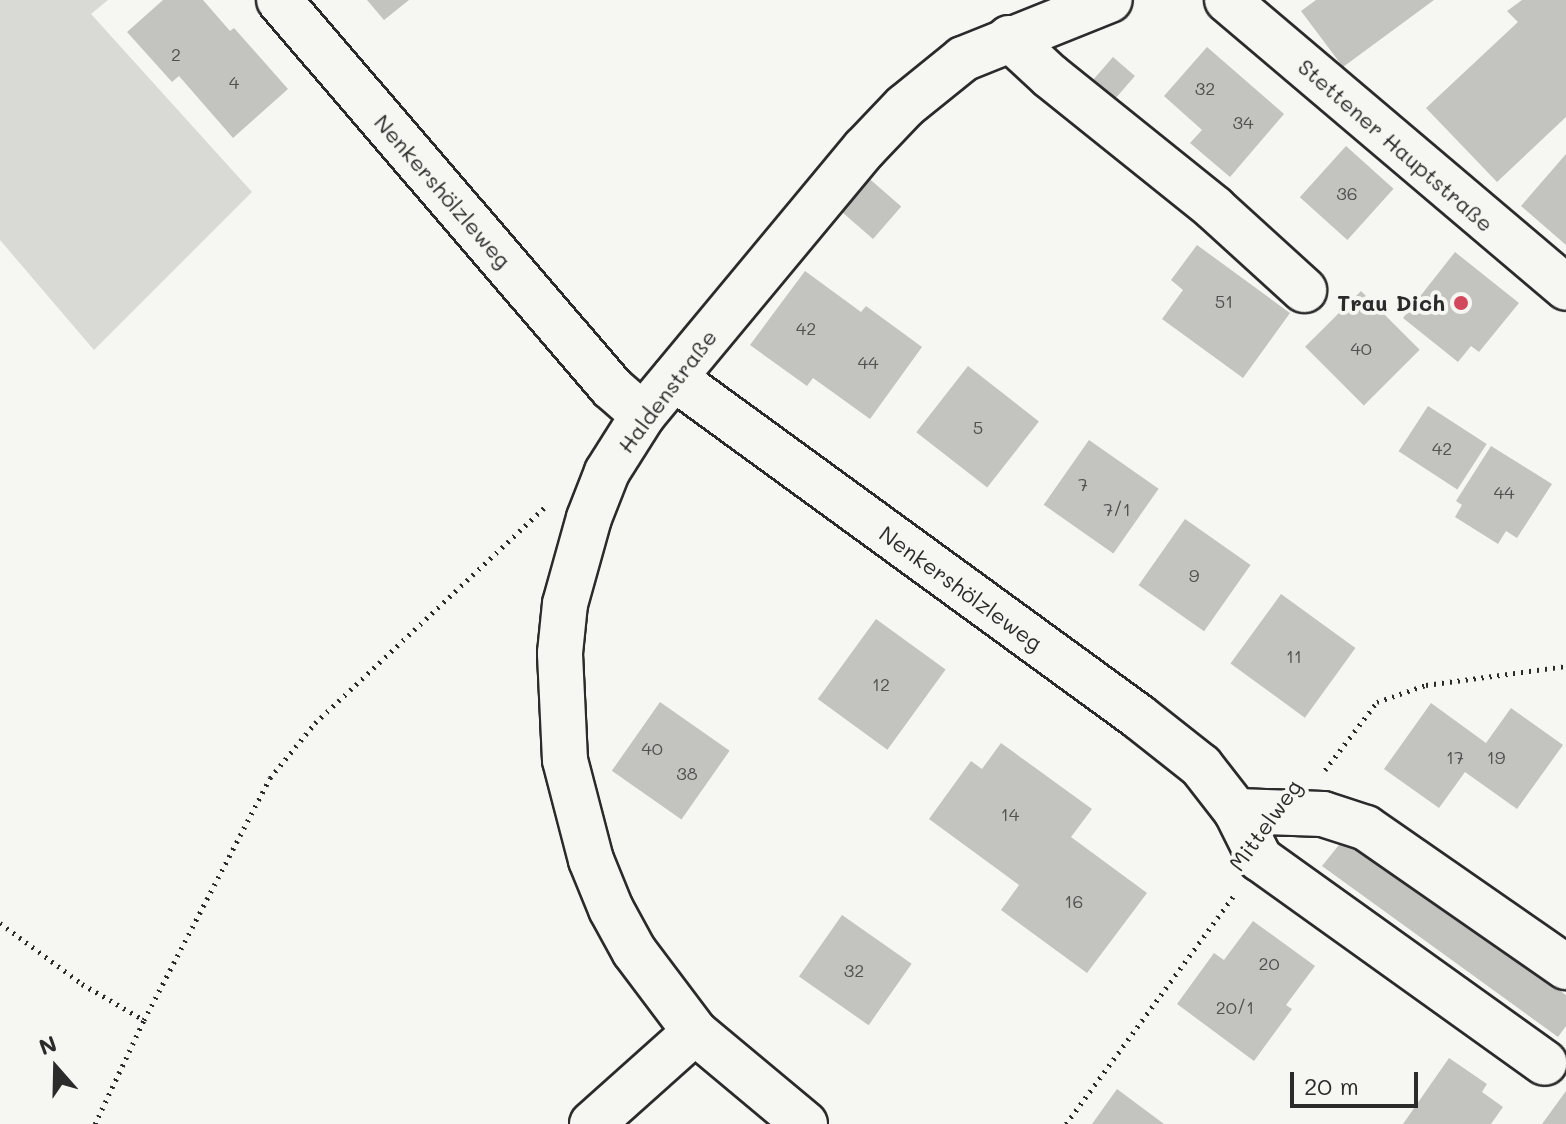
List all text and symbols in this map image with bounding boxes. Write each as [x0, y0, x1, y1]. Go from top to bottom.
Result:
house number: 2 [171, 43, 181, 65]
street label: Stettener Hauptstraße [1293, 53, 1499, 237]
house number: 4 [229, 71, 239, 93]
house number: 32 [1195, 77, 1215, 99]
street label: Nenkershölzleweg [369, 109, 517, 273]
house number: 34 [1232, 111, 1254, 133]
house number: 36 [1336, 182, 1358, 204]
house number: 51 [1215, 290, 1233, 312]
place label: Trau Dich [1337, 290, 1445, 316]
marker: Trau Dich [1452, 294, 1470, 312]
house number: 42 [796, 317, 816, 339]
street label: Haldenstraße [612, 324, 722, 458]
house number: 40 [1350, 337, 1372, 359]
house number: 44 [857, 351, 879, 373]
house number: 5 [973, 416, 983, 438]
house number: 42 [1432, 437, 1452, 459]
house number: 7 [1078, 473, 1088, 495]
house number: 44 [1493, 481, 1515, 503]
house number: 7/1 [1103, 498, 1131, 520]
street label: Nenkershölzleweg [874, 520, 1048, 656]
house number: 9 [1189, 564, 1199, 586]
house number: 11 [1286, 645, 1302, 667]
house number: 12 [872, 673, 890, 695]
house number: 40 [641, 737, 663, 759]
house number: 17 [1446, 746, 1464, 768]
house number: 19 [1487, 746, 1505, 768]
house number: 38 [676, 762, 698, 784]
street label: Mittelweg [1223, 774, 1307, 876]
house number: 14 [1001, 803, 1019, 825]
house number: 16 [1065, 890, 1083, 912]
house number: 20 [1258, 952, 1280, 974]
house number: 32 [844, 959, 864, 981]
house number: 20/1 [1216, 996, 1254, 1018]
north arrow [16, 1028, 96, 1108]
text: N [35, 1028, 60, 1061]
scale bar [1294, 1056, 1422, 1106]
text: 20 m [1304, 1070, 1359, 1101]

